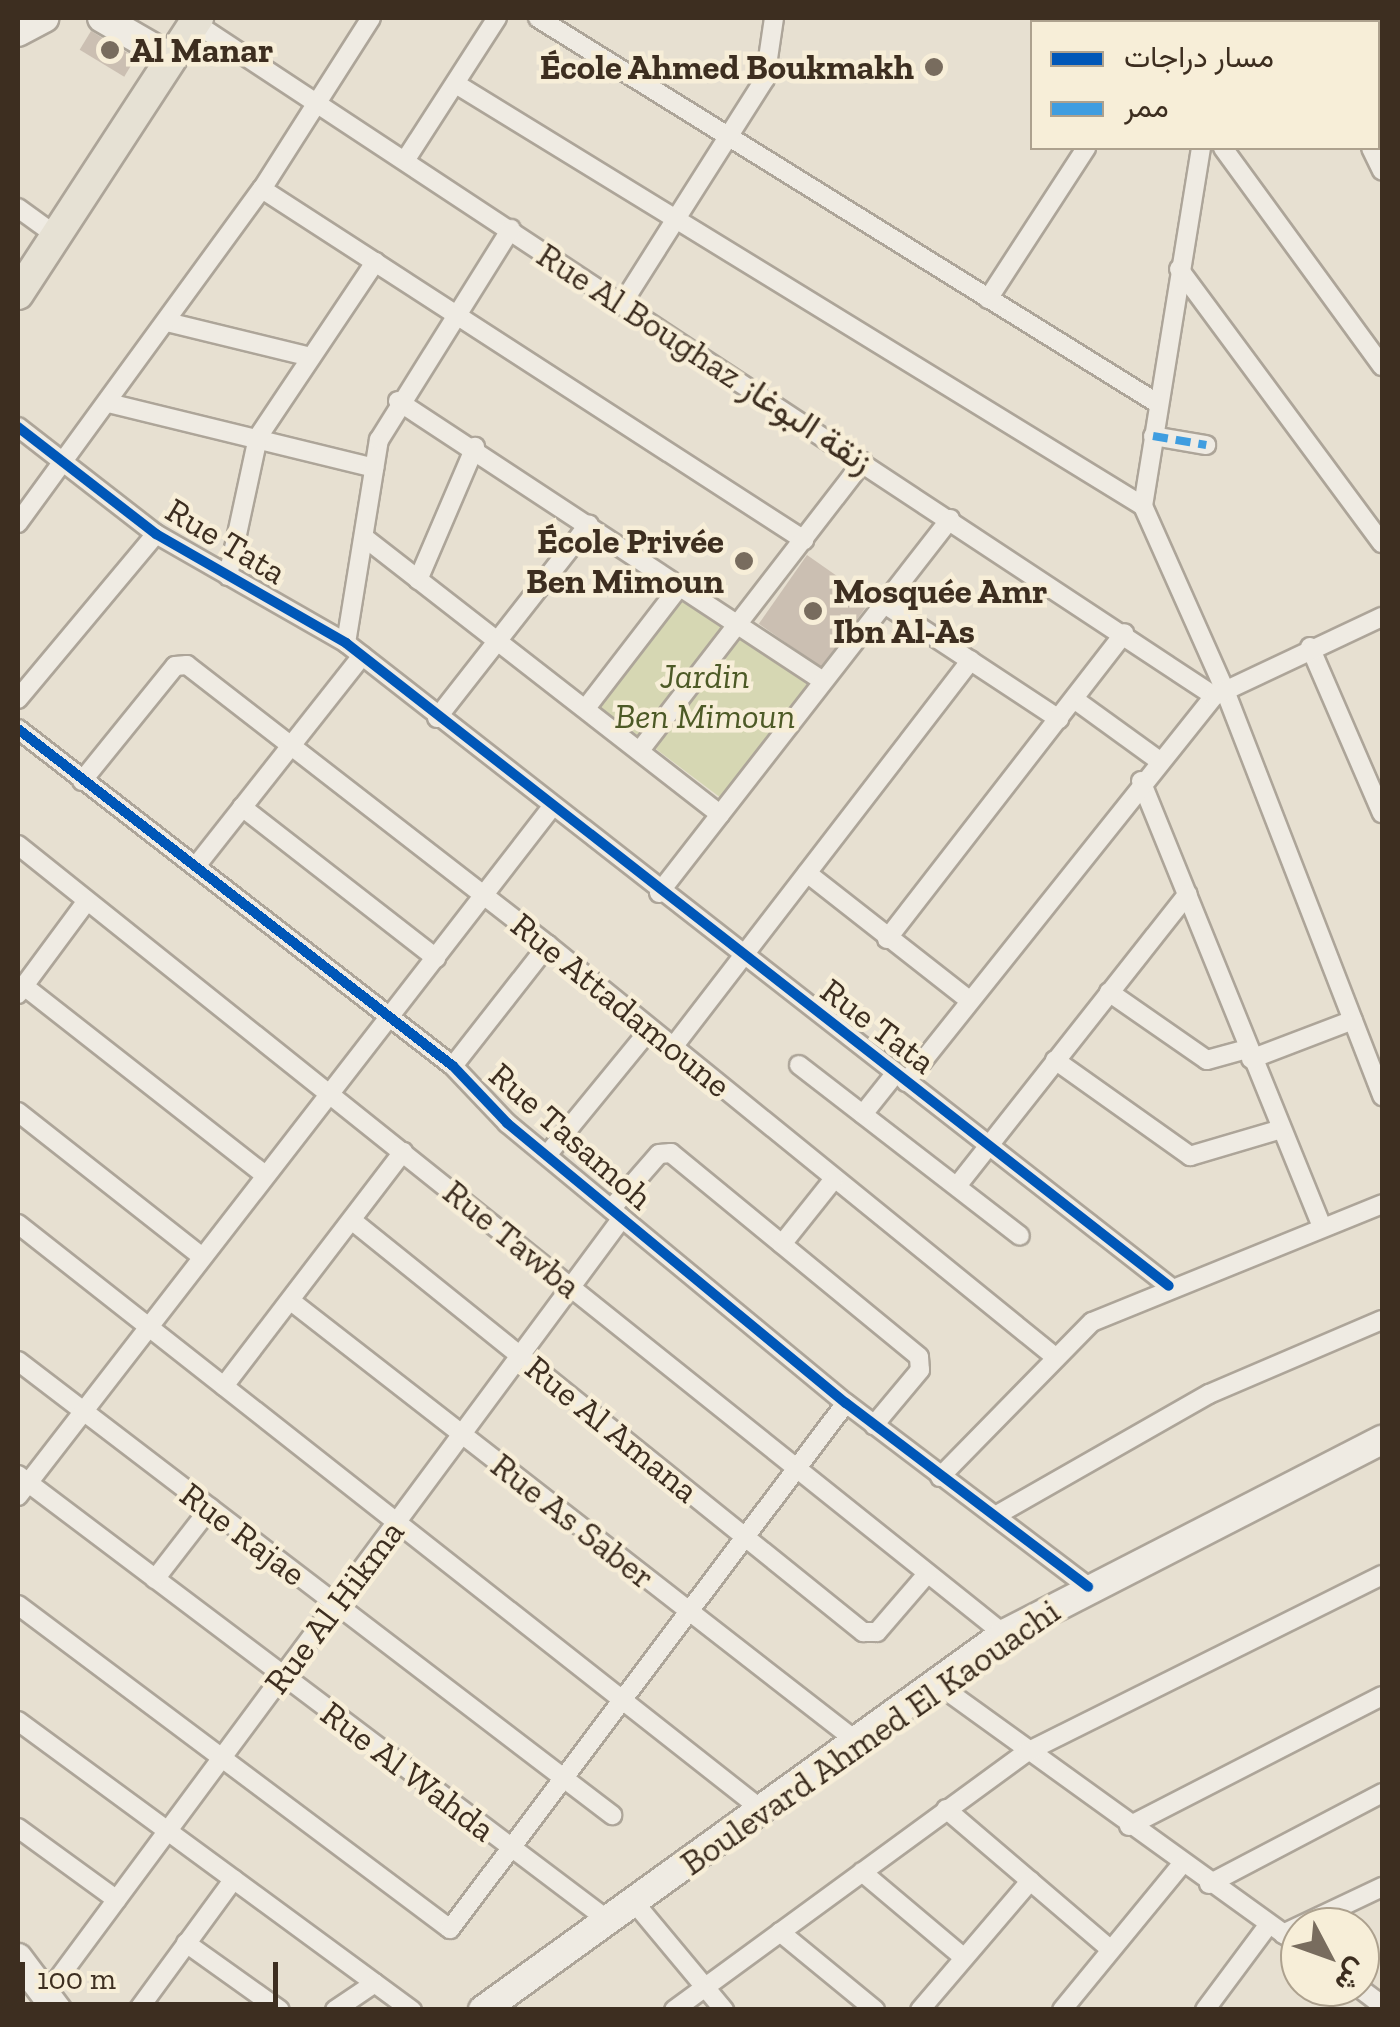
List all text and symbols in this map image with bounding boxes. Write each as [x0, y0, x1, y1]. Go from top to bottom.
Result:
legend [1030, 20, 1380, 150]
place label: Al Manar [130, 29, 273, 71]
marker: Al Manar [99, 39, 121, 61]
text: مسار دراجات [1124, 39, 1274, 75]
place label: École Ahmed Boukmakh [539, 46, 914, 88]
marker: École Ahmed Boukmakh [923, 56, 945, 78]
text: ممر [1124, 89, 1169, 125]
street label: Rue Al Boughaz زنقة البوغاز [529, 233, 881, 483]
street label: Rue Tata [158, 489, 294, 593]
place label: École Privée Ben Mimoun [526, 520, 724, 602]
marker: École Privée Ben Mimoun [733, 550, 755, 572]
place label: Mosquée Amr Ibn Al-As [833, 570, 1048, 652]
marker: Mosquée Amr Ibn Al-As [802, 600, 824, 622]
park label: Jardin Ben Mimoun [614, 655, 796, 737]
street label: Rue Attadamoune [502, 903, 740, 1107]
street label: Rue Tata [812, 969, 944, 1083]
street label: Rue Tasamoh [481, 1053, 661, 1219]
street label: Rue Tawba [435, 1171, 589, 1307]
street label: Rue Al Amana [516, 1346, 708, 1512]
street label: Rue As Saber [482, 1444, 664, 1598]
street label: Rue Rajae [172, 1473, 314, 1595]
street label: Rue Al Hikma [255, 1512, 413, 1702]
street label: Boulevard Ahmed El Kaouachi [672, 1590, 1068, 1884]
street label: Rue Al Wahda [312, 1691, 504, 1851]
north arrow [1280, 1907, 1380, 2007]
scale bar [25, 1942, 282, 2004]
text: ش [1328, 1952, 1375, 1999]
text: 100 m [37, 1961, 116, 1997]

